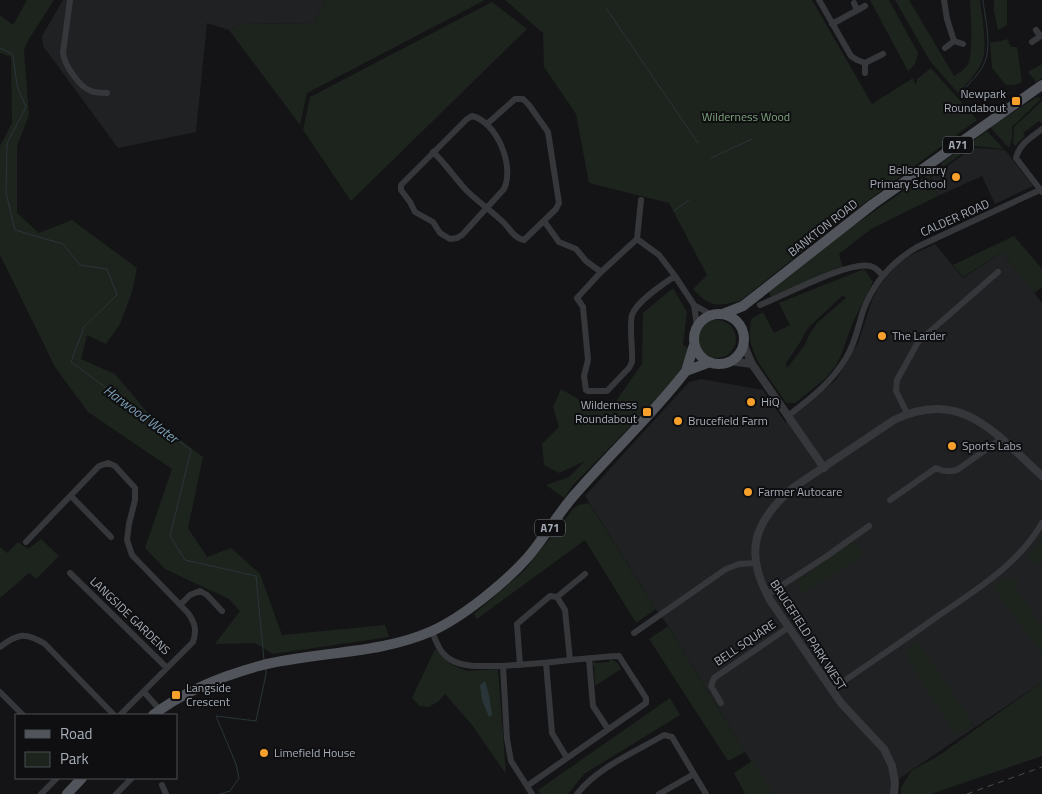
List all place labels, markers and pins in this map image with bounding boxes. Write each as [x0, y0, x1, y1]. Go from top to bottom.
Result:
place label: Newpark Roundabout [944, 84, 1007, 117]
marker: Newpark Roundabout [1010, 95, 1022, 107]
place label: Bellsquarry Primary School [870, 160, 946, 193]
marker: Bellsquarry Primary School [950, 171, 962, 183]
place label: The Larder [892, 326, 946, 345]
marker: The Larder [876, 330, 888, 342]
place label: HiQ [761, 392, 780, 411]
place label: Wilderness Roundabout [575, 395, 638, 428]
marker: HiQ [745, 396, 757, 408]
marker: Wilderness Roundabout [641, 406, 653, 418]
place label: Brucefield Farm [688, 411, 768, 430]
marker: Brucefield Farm [672, 415, 684, 427]
place label: Sports Labs [962, 436, 1022, 455]
marker: Sports Labs [946, 440, 958, 452]
place label: Farmer Autocare [758, 482, 842, 501]
marker: Farmer Autocare [742, 486, 754, 498]
place label: Langside Crescent [186, 678, 231, 711]
marker: Langside Crescent [170, 689, 182, 701]
place label: Limefield House [274, 743, 355, 762]
marker: Limefield House [258, 747, 270, 759]

